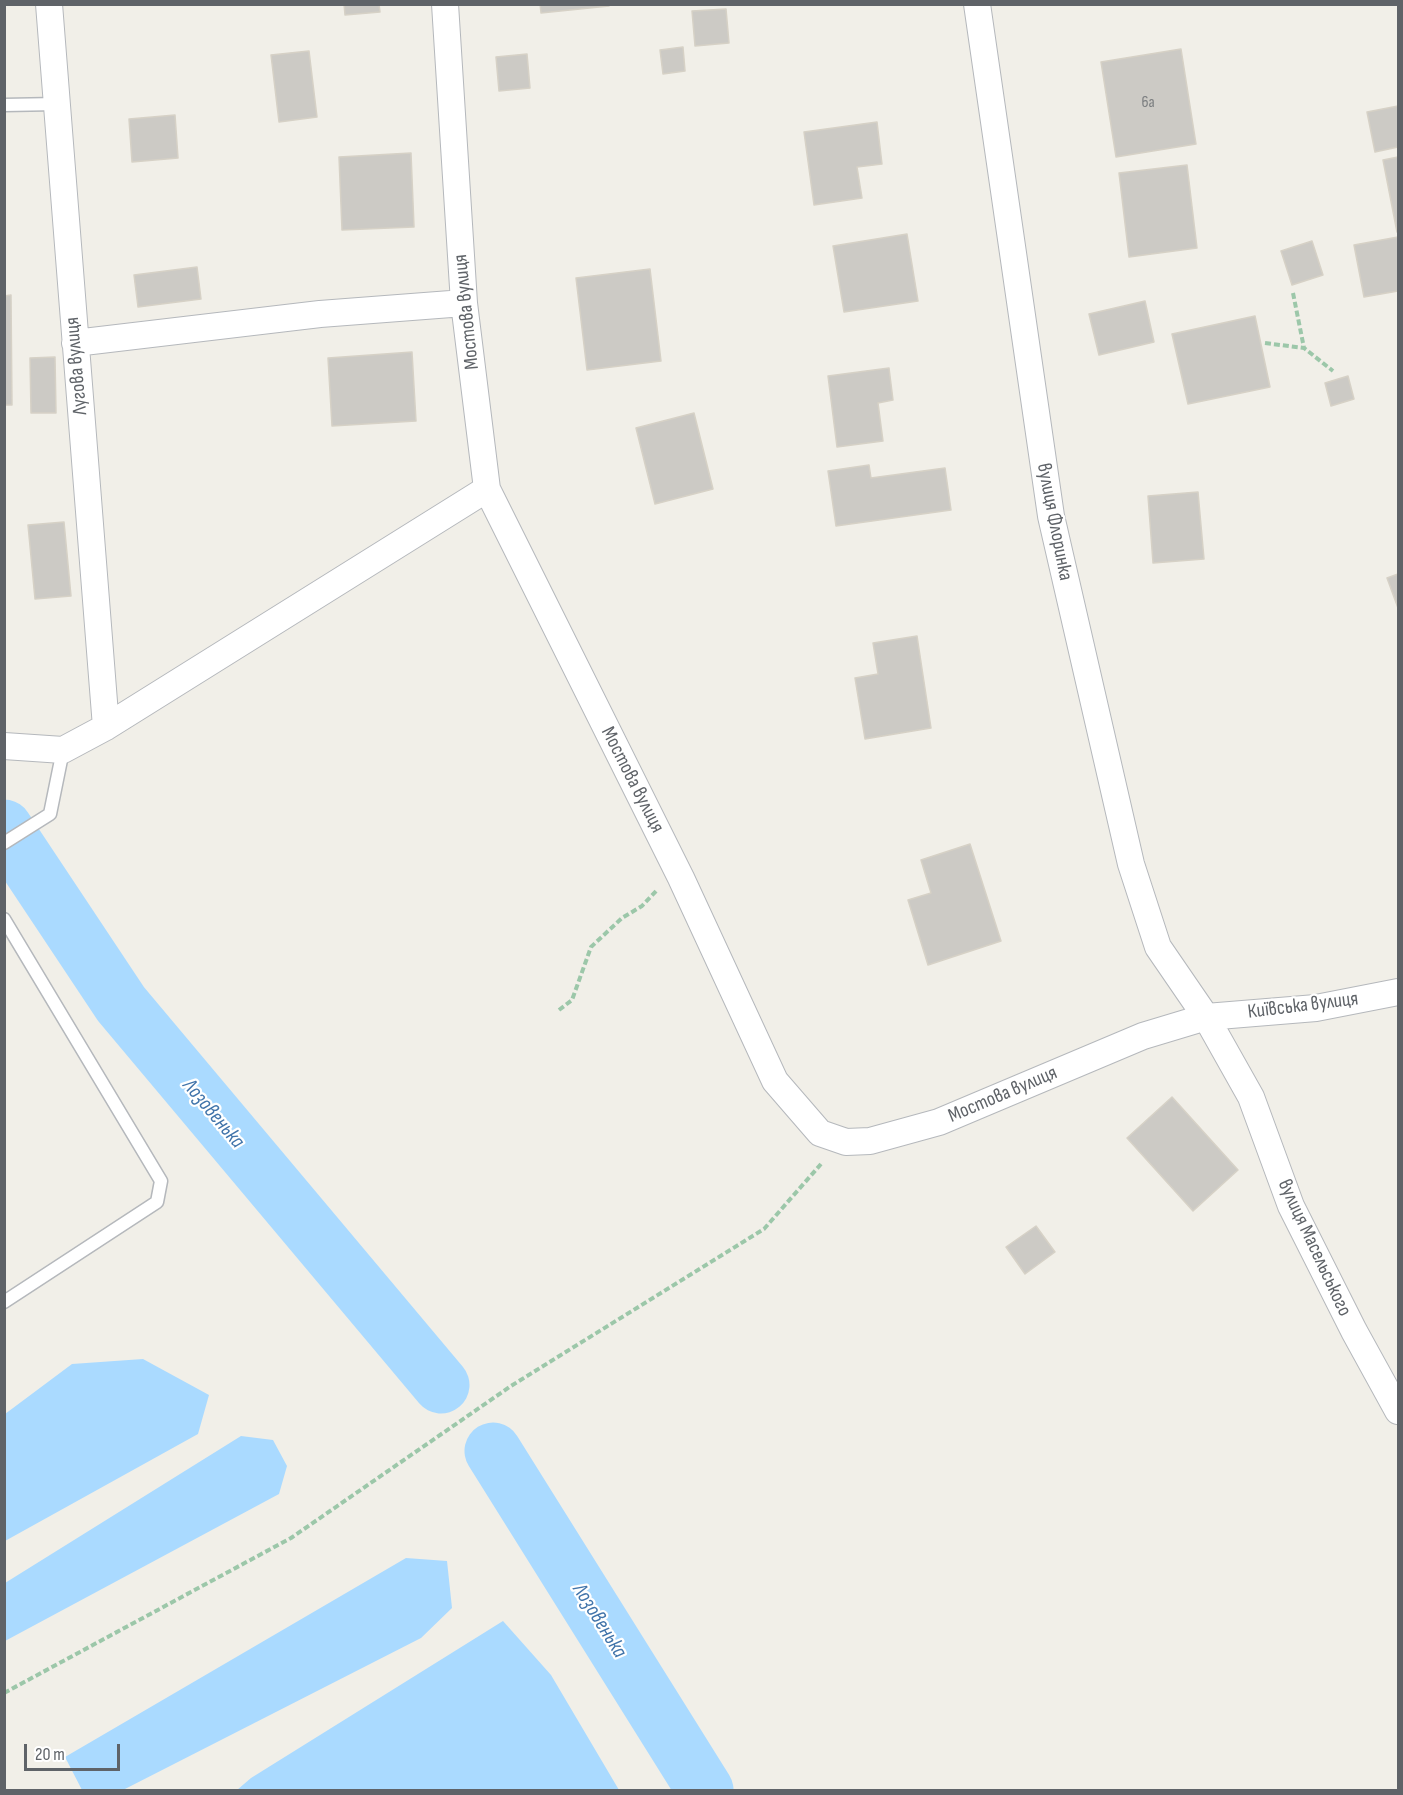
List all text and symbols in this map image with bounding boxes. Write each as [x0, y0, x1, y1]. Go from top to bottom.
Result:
house number: 6а [1141, 93, 1155, 113]
street label: Мостова вулиця [449, 253, 485, 371]
street label: Лугова вулиця [61, 316, 93, 416]
street label: вулиця Флоринка [1031, 461, 1077, 583]
street label: Мостова вулиця [595, 723, 669, 837]
street label: Київська вулиця [1246, 987, 1360, 1025]
street label: Мостова вулиця [945, 1061, 1061, 1129]
water label: Лозовенька [177, 1074, 249, 1154]
street label: вулиця Масельського [1272, 1176, 1356, 1320]
water label: Лозовенька [566, 1579, 632, 1663]
scale bar [27, 1732, 123, 1770]
text: 20 m [35, 1744, 65, 1765]

